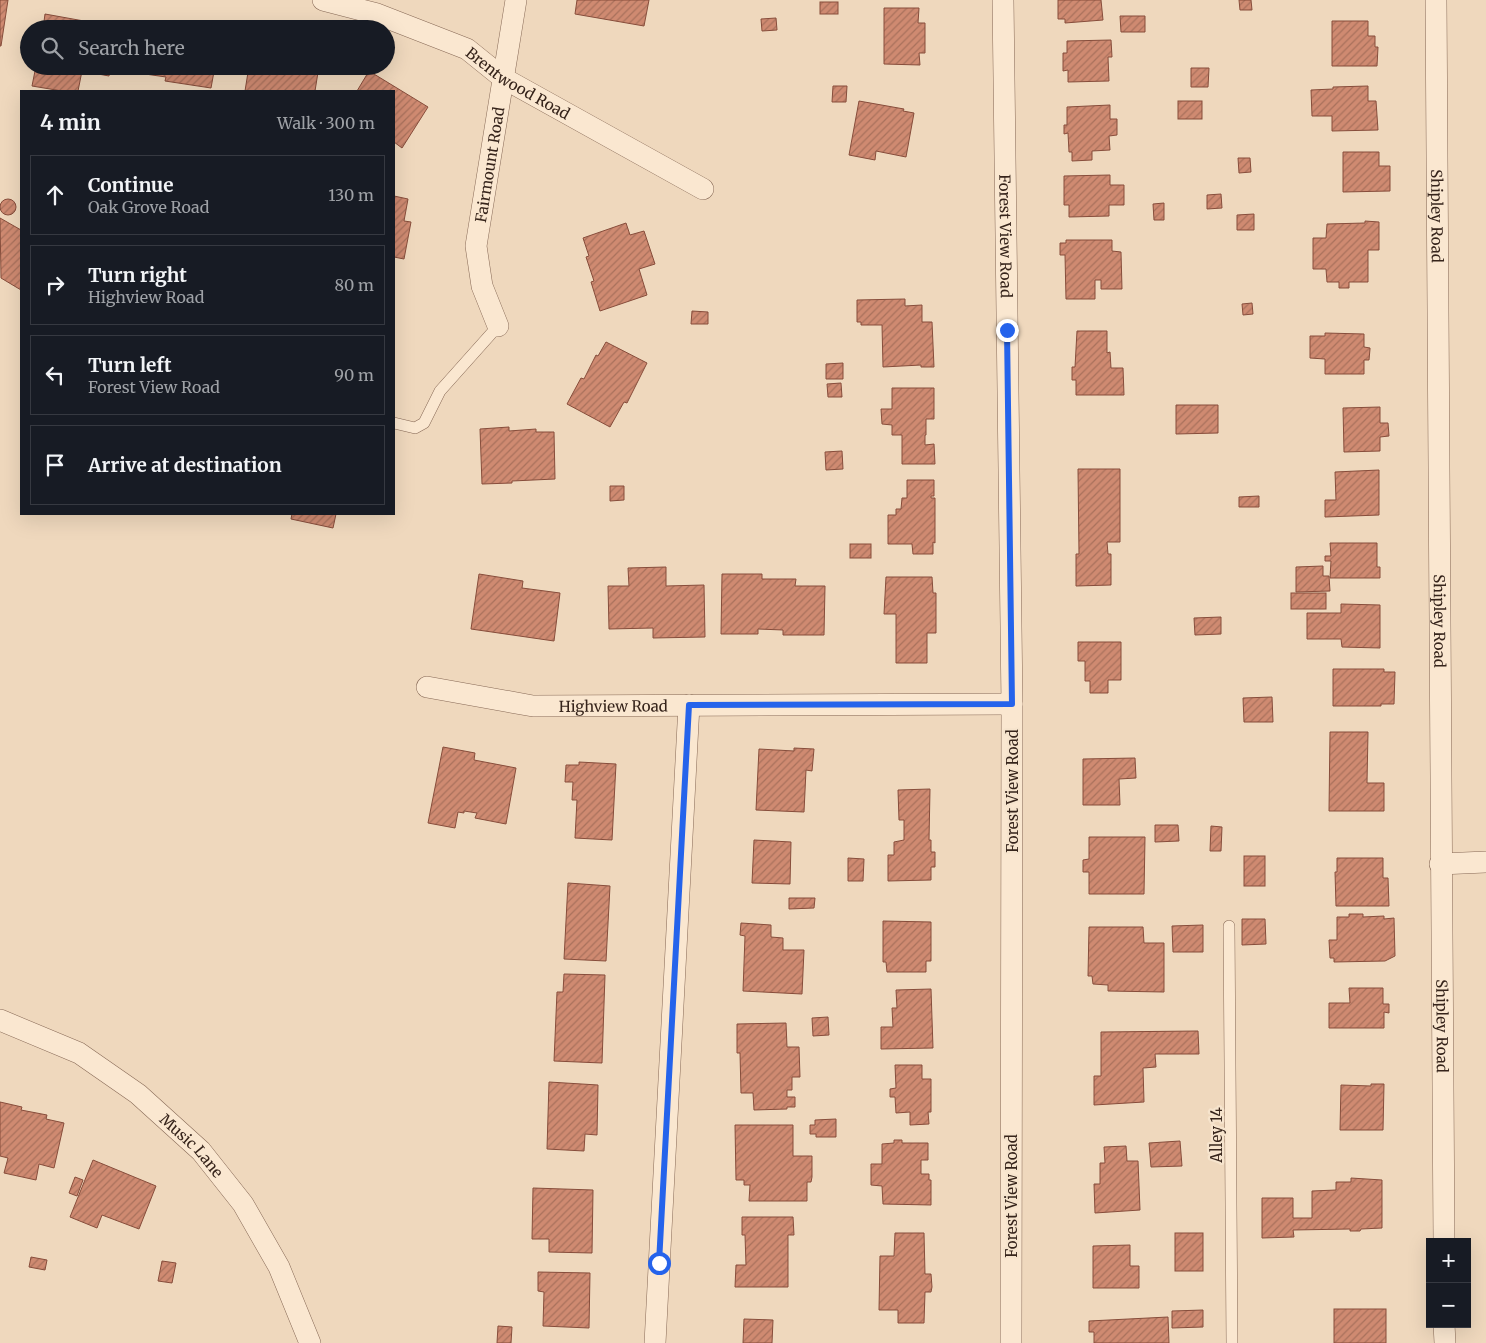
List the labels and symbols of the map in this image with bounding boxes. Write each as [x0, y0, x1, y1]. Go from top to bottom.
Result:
street label: Brentwood Road [462, 43, 574, 123]
street label: Fairmount Road [470, 105, 508, 224]
street label: Shipley Road [1428, 169, 1447, 263]
street label: Forest View Road [996, 174, 1016, 298]
route end [996, 319, 1019, 342]
street label: Shipley Road [1430, 574, 1450, 668]
street label: Highview Road [559, 696, 668, 715]
street label: Forest View Road [1003, 729, 1022, 853]
street label: Shipley Road [1433, 979, 1452, 1073]
street label: Alley 14 [1207, 1107, 1226, 1164]
street label: Music Lane [156, 1109, 228, 1181]
street label: Forest View Road [1002, 1134, 1021, 1258]
route start [648, 1252, 671, 1275]

